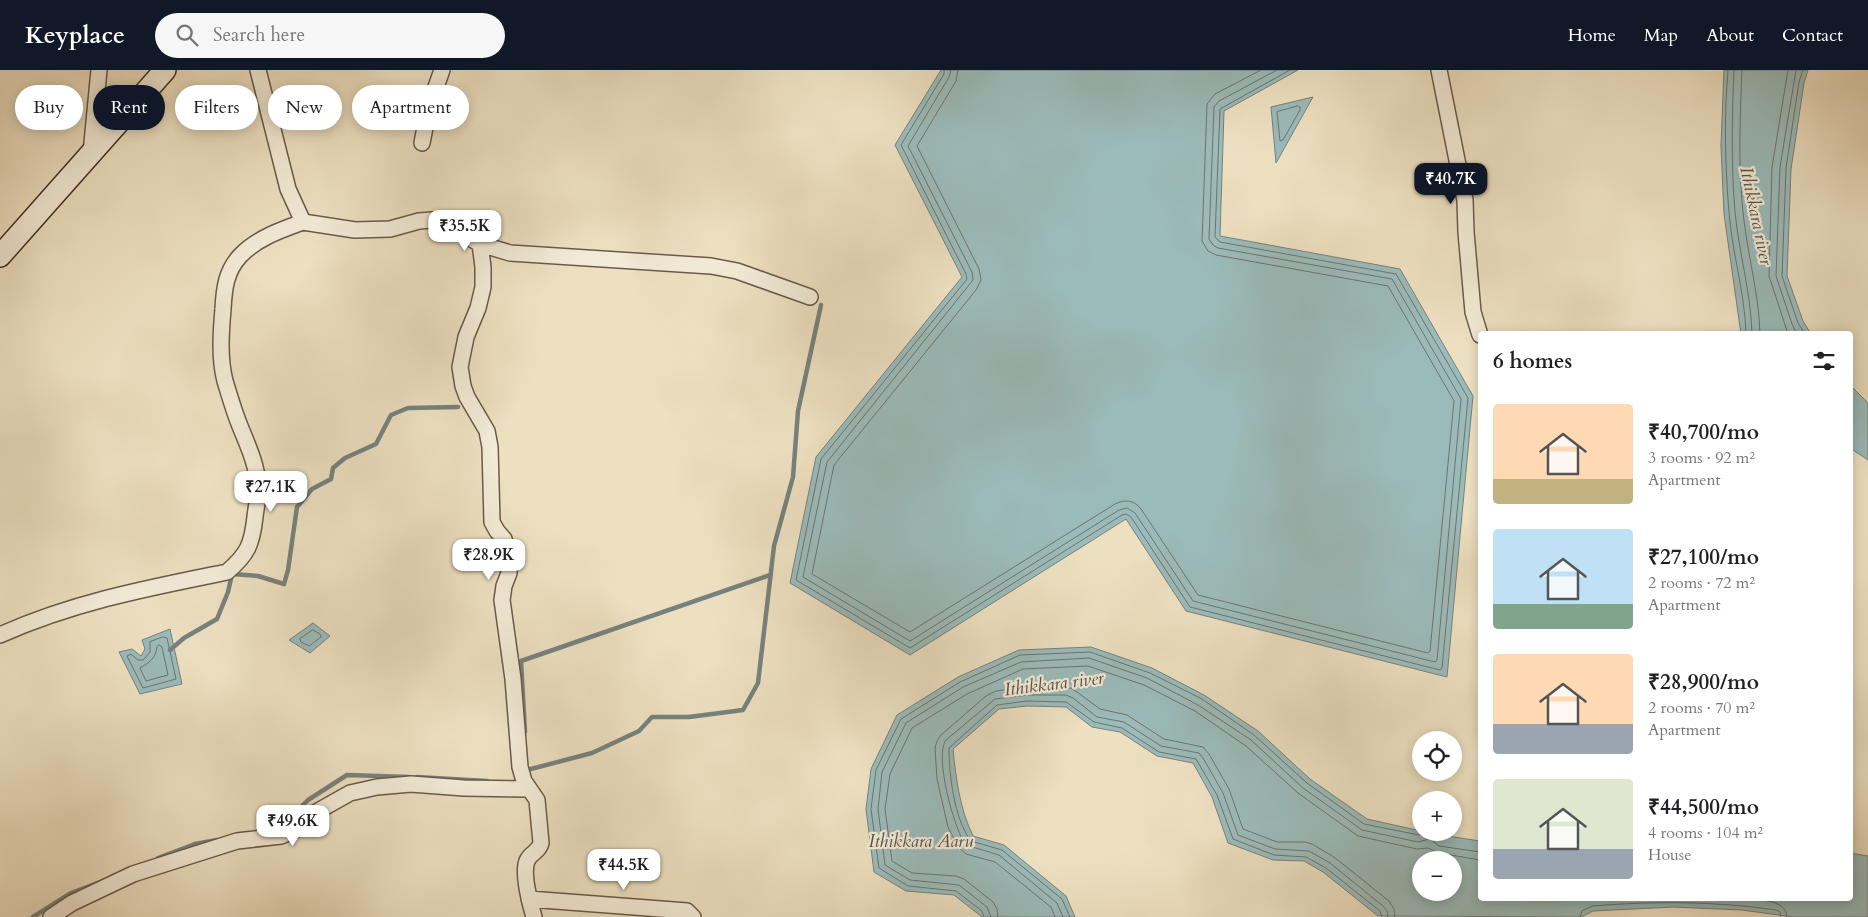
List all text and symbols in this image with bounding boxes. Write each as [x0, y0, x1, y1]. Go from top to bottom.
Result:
search box [155, 13, 505, 58]
text: Keyplace [25, 19, 125, 52]
icon: search [173, 21, 201, 49]
text: Search here [213, 22, 305, 48]
text: Home [1568, 23, 1616, 48]
text: Map [1644, 23, 1678, 48]
text: About [1706, 23, 1754, 48]
text: Contact [1782, 23, 1843, 48]
chip: Buy [15, 85, 83, 130]
chip: Rent [93, 85, 165, 130]
chip: Filters [175, 85, 258, 130]
chip: New [268, 85, 342, 130]
chip: Apartment [352, 85, 469, 130]
pin: ₹40.7K [1410, 162, 1492, 205]
water label: Ithikkara river [1733, 164, 1779, 269]
text: ₹40.7K [1425, 168, 1477, 190]
pin: ₹35.5K [424, 210, 506, 252]
text: ₹35.5K [439, 215, 491, 237]
text: 6 homes [1493, 347, 1572, 376]
icon: filters [1810, 347, 1838, 375]
text: ₹40,700/mo [1648, 418, 1759, 447]
icon: home [1533, 424, 1593, 484]
text: 3 rooms · 92 m² [1648, 447, 1755, 469]
text: Apartment [1648, 469, 1721, 491]
pin: ₹27.1K [230, 470, 312, 513]
text: ₹27.1K [245, 476, 297, 498]
pin: ₹28.9K [448, 538, 530, 581]
text: ₹27,100/mo [1648, 543, 1759, 572]
text: ₹28.9K [463, 544, 515, 566]
icon: home [1533, 549, 1593, 609]
text: 2 rooms · 72 m² [1648, 572, 1755, 594]
text: Apartment [1648, 594, 1721, 616]
water label: Ithikkara river [1003, 665, 1106, 703]
text: ₹28,900/mo [1648, 668, 1759, 697]
icon: home [1533, 674, 1593, 734]
text: 2 rooms · 70 m² [1648, 697, 1755, 719]
text: Apartment [1648, 719, 1721, 741]
map controls [1412, 731, 1462, 901]
button: locate [1412, 731, 1462, 781]
button: + [1412, 791, 1462, 841]
text: ₹44,500/mo [1648, 793, 1759, 822]
icon: home [1533, 799, 1593, 859]
pin: ₹49.6K [252, 804, 334, 847]
text: ₹49.6K [267, 810, 319, 832]
text: 4 rooms · 104 m² [1648, 822, 1763, 844]
water label: Ithikkara Aaru [869, 829, 973, 854]
text: House [1648, 844, 1691, 866]
pin: ₹44.5K [583, 848, 665, 891]
button: − [1412, 851, 1462, 901]
text: ₹44.5K [598, 854, 650, 876]

